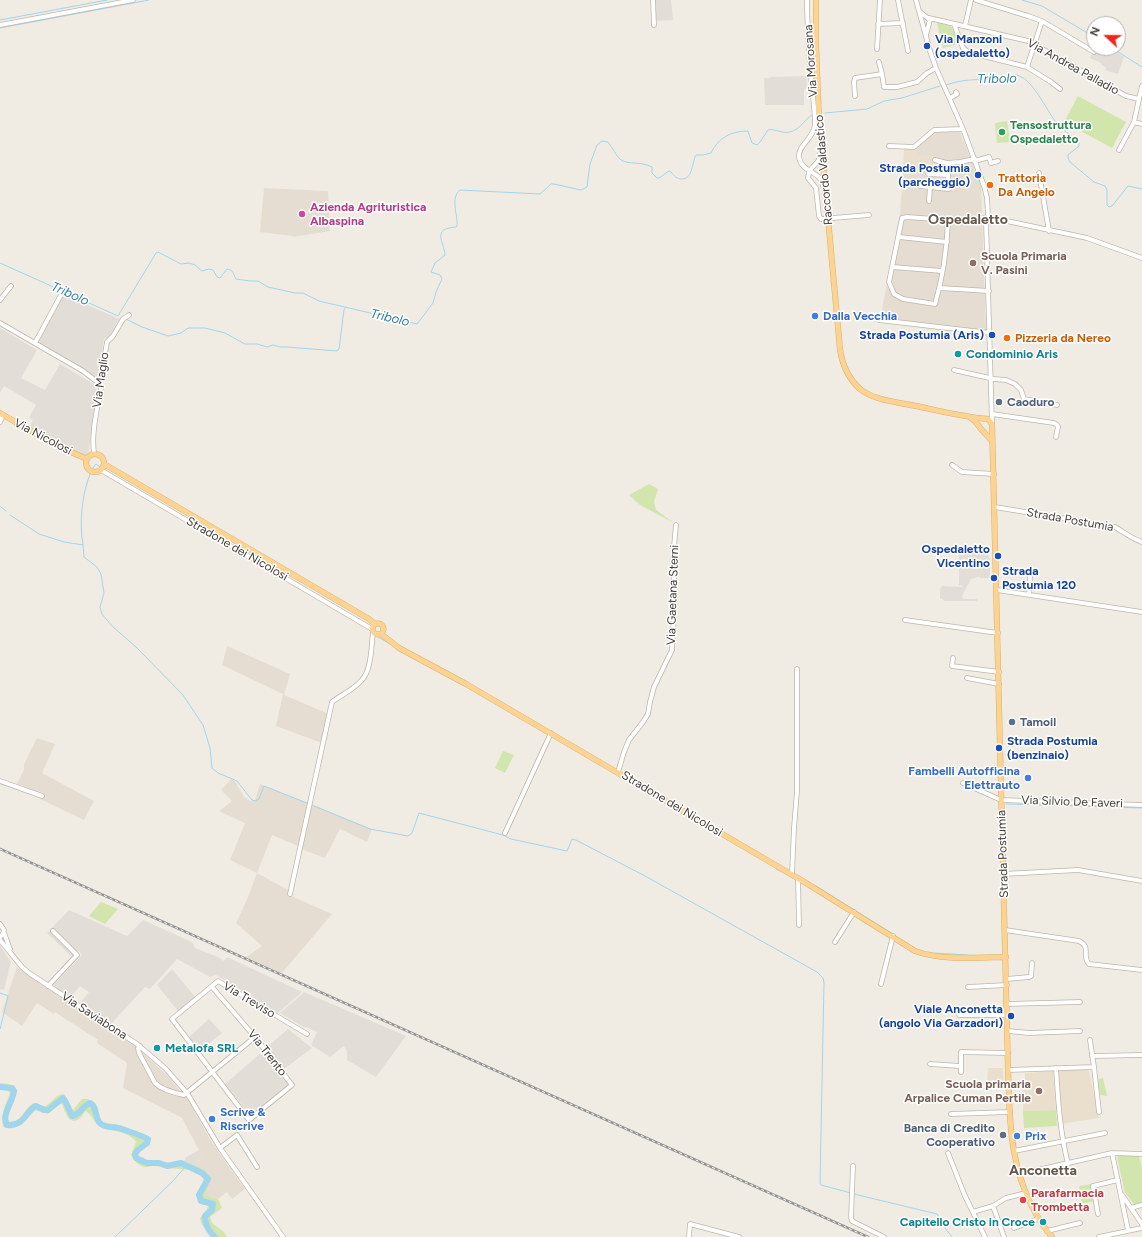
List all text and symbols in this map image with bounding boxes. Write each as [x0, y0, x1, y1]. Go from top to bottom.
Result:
north arrow [1086, 16, 1126, 56]
street label: Via Morosana [801, 24, 821, 98]
text: N [1088, 25, 1103, 38]
place label: Via Manzoni (ospedaletto) [935, 32, 1010, 60]
street label: Via Andrea Palladio [1025, 36, 1121, 98]
marker: Via Manzoni (ospedaletto) [922, 41, 932, 51]
water label: Tribolo [977, 71, 1017, 87]
street label: Raccordo Valdastico [812, 114, 836, 226]
place label: Tensostruttura Ospedaletto [1010, 118, 1091, 146]
marker: Tensostruttura Ospedaletto [997, 127, 1007, 137]
place label: Strada Postumia (parcheggio) [879, 161, 970, 189]
marker: Strada Postumia (parcheggio) [973, 170, 983, 180]
place label: Trattoria Da Angelo [998, 171, 1055, 199]
marker: Trattoria Da Angelo [985, 180, 995, 190]
place label: Azienda Agrituristica Albaspina [310, 200, 426, 228]
marker: Azienda Agrituristica Albaspina [297, 209, 307, 219]
district label: Ospedaletto [928, 212, 1008, 228]
place label: Scuola Primaria V. Pasini [981, 249, 1067, 277]
marker: Scuola Primaria V. Pasini [968, 258, 978, 268]
water label: Tribolo [49, 279, 91, 309]
water label: Tribolo [369, 306, 411, 330]
place label: Dalla Vecchia [823, 309, 897, 323]
marker: Dalla Vecchia [810, 311, 820, 321]
place label: Strada Postumia (Aris) [859, 328, 984, 342]
marker: Strada Postumia (Aris) [987, 330, 997, 340]
place label: Pizzeria da Nereo [1015, 331, 1111, 345]
marker: Pizzeria da Nereo [1002, 333, 1012, 343]
place label: Condominio Aris [966, 347, 1058, 361]
marker: Condominio Aris [953, 349, 963, 359]
street label: Via Maglio [90, 351, 112, 409]
place label: Caoduro [1007, 395, 1055, 409]
marker: Caoduro [994, 397, 1004, 407]
street label: Via Nicolosi [12, 416, 74, 458]
street label: Strada Postumia [1025, 505, 1115, 535]
street label: Stradone dei Nicolosi [184, 514, 290, 584]
place label: Ospedaletto Vicentino [921, 542, 990, 570]
street label: Via Gaetana Sterni [664, 545, 682, 645]
marker: Ospedaletto Vicentino [993, 551, 1003, 561]
place label: Strada Postumia 120 [1002, 564, 1076, 592]
marker: Strada Postumia 120 [989, 573, 999, 583]
place label: Tamoil [1020, 715, 1056, 729]
marker: Tamoil [1007, 717, 1017, 727]
place label: Strada Postumia (benzinaio) [1007, 734, 1098, 762]
marker: Strada Postumia (benzinaio) [994, 743, 1004, 753]
place label: Fambelli Autofficina Elettrauto [908, 764, 1020, 792]
street label: Stradone dei Nicolosi [619, 768, 725, 840]
marker: Fambelli Autofficina Elettrauto [1023, 773, 1033, 783]
street label: Via Silvio De Faveri [1021, 793, 1123, 811]
street label: Strada Postumia [994, 810, 1012, 898]
street label: Via Treviso [220, 979, 278, 1021]
street label: Via Saviabona [58, 989, 130, 1043]
place label: Viale Anconetta (angolo Via Garzadori) [879, 1002, 1003, 1030]
marker: Viale Anconetta (angolo Via Garzadori) [1006, 1011, 1016, 1021]
street label: Via Trento [244, 1027, 290, 1079]
place label: Metalofa SRL [165, 1041, 238, 1055]
marker: Metalofa SRL [152, 1043, 162, 1053]
place label: Scuola primaria Arpalice Cuman Pertile [904, 1077, 1031, 1105]
marker: Scuola primaria Arpalice Cuman Pertile [1034, 1086, 1044, 1096]
place label: Scrive & Riscrive [220, 1105, 265, 1133]
marker: Scrive & Riscrive [207, 1114, 217, 1124]
place label: Banca di Credito Cooperativo [904, 1121, 995, 1149]
place label: Prix [1025, 1129, 1046, 1143]
marker: Banca di Credito Cooperativo [998, 1130, 1008, 1140]
marker: Prix [1012, 1131, 1022, 1141]
district label: Anconetta [1009, 1163, 1077, 1179]
place label: Parafarmacia Trombetta [1031, 1186, 1104, 1214]
marker: Parafarmacia Trombetta [1018, 1195, 1028, 1205]
place label: Capitello Cristo in Croce [900, 1215, 1035, 1229]
marker: Capitello Cristo in Croce [1038, 1217, 1048, 1227]

